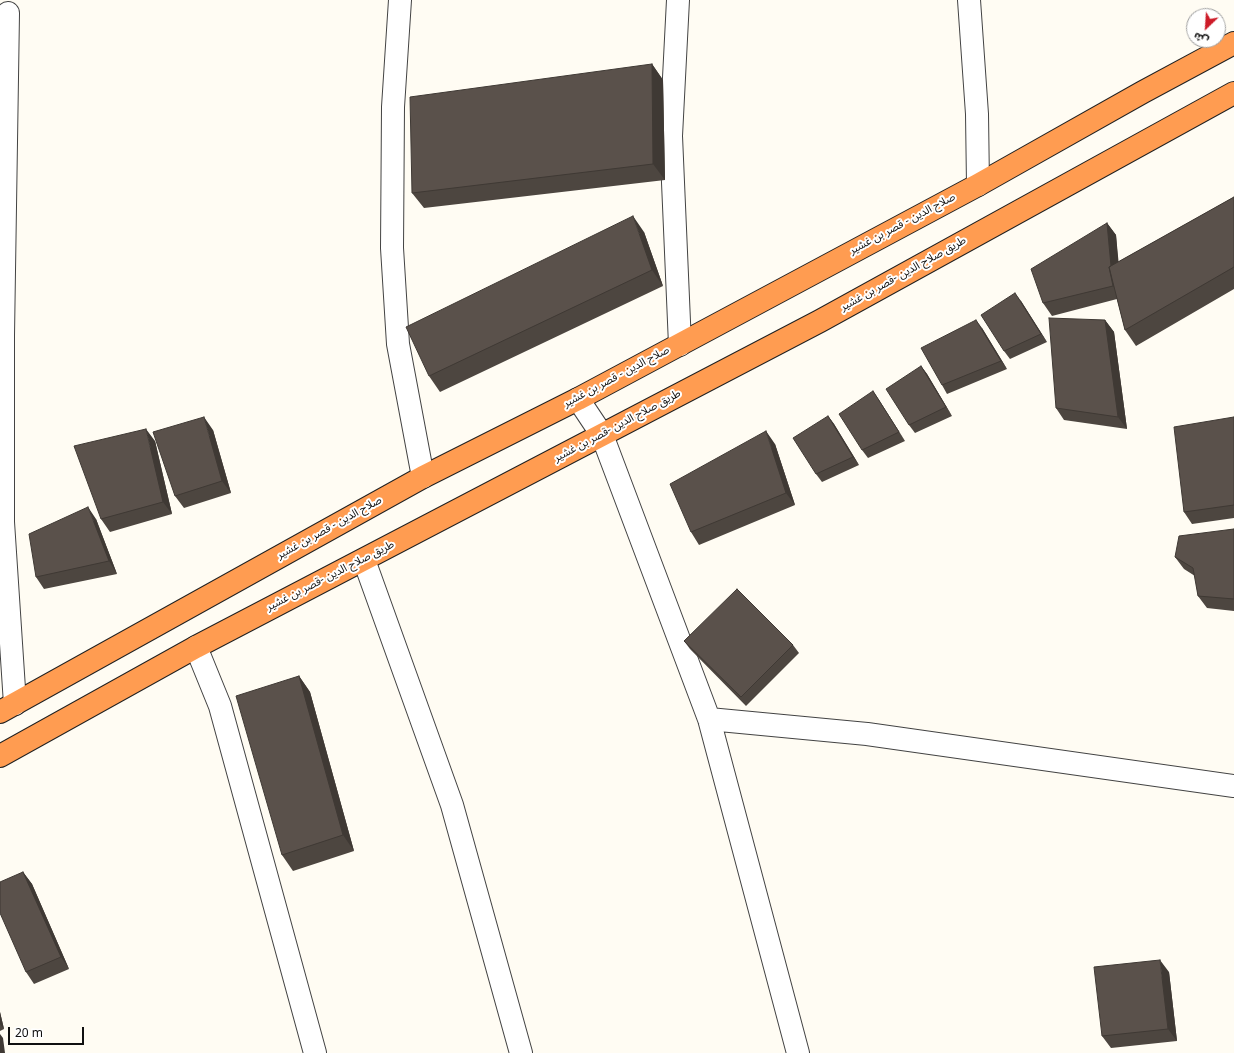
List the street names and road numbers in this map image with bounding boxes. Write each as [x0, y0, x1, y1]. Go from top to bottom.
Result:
street label: صلاح الدين - قصر بن غشير [848, 191, 958, 259]
street label: طريق صلاح الدين -قصر بن غشير [839, 235, 969, 315]
street label: صلاح الدين - قصر بن غشير [562, 344, 672, 412]
street label: طريق صلاح الدين -قصر بن غشير [552, 388, 684, 466]
street label: صلاح الدين - قصر بن غشير [275, 495, 385, 563]
street label: طريق صلاح الدين -قصر بن غشير [265, 539, 397, 615]

